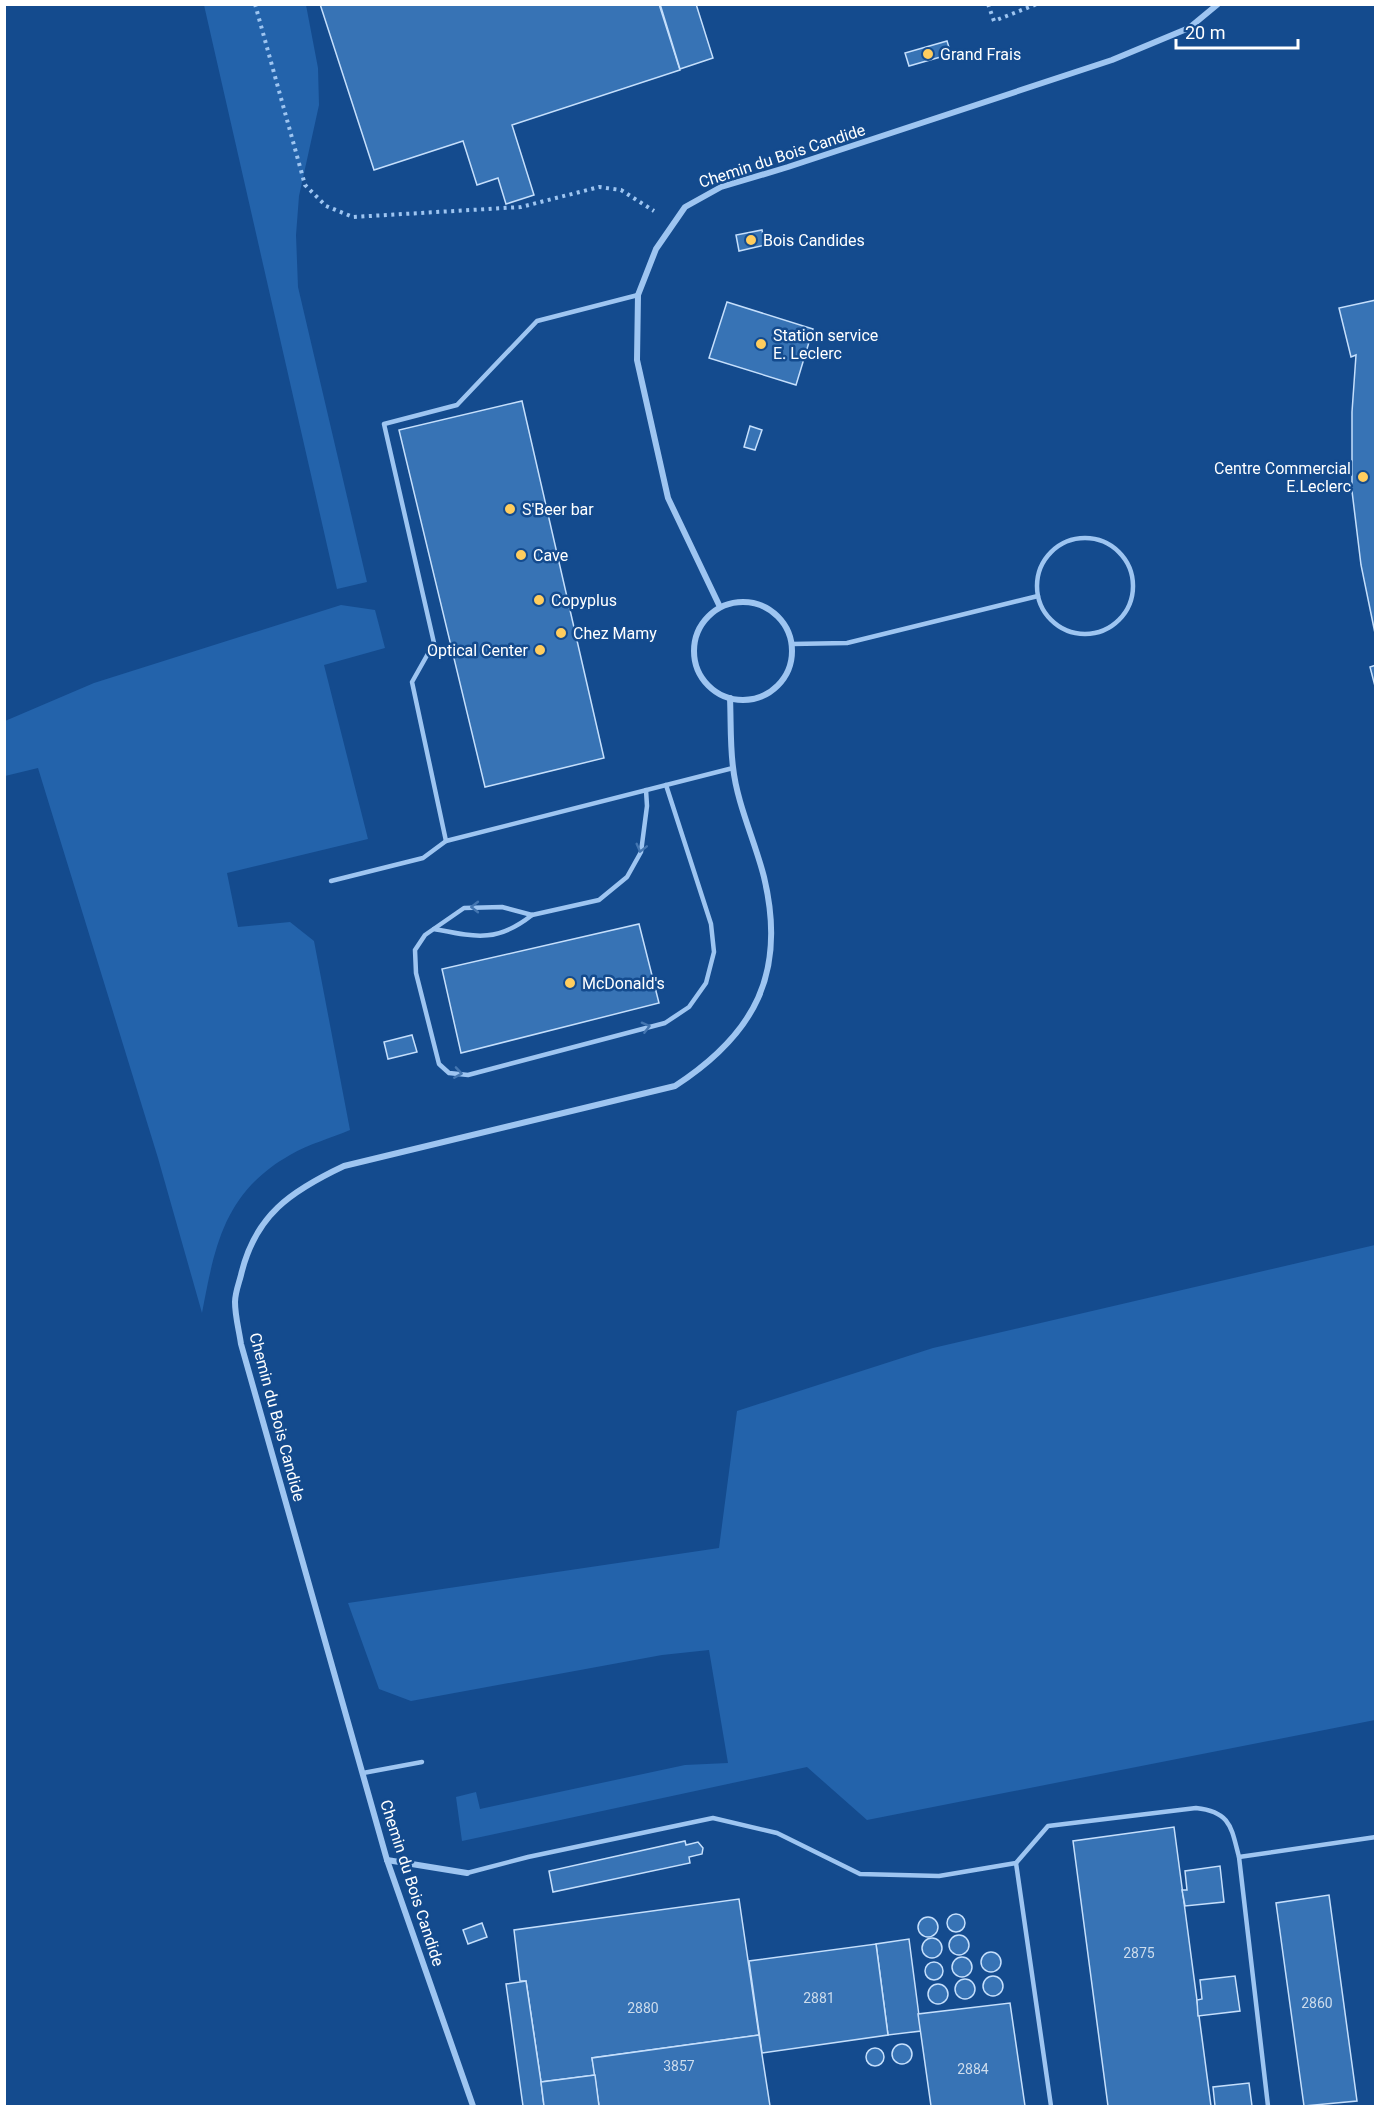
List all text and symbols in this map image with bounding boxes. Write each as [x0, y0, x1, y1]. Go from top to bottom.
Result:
scale bar [1176, 12, 1298, 50]
text: 20 m [1185, 22, 1225, 43]
place label: Grand Frais [940, 45, 1021, 64]
marker: Grand Frais [921, 47, 935, 61]
street label: Chemin du Bois Candide [696, 120, 868, 192]
place label: Bois Candides [763, 231, 865, 250]
marker: Bois Candides [744, 233, 758, 247]
place label: Station service E. Leclerc [773, 326, 878, 363]
marker: Station service E. Leclerc [754, 337, 768, 351]
place label: Centre Commercial E.Leclerc [1214, 459, 1351, 496]
marker: Centre Commercial E.Leclerc [1356, 470, 1370, 484]
place label: S'Beer bar [522, 500, 594, 519]
marker: S'Beer bar [503, 502, 517, 516]
place label: Cave [533, 546, 568, 565]
marker: Cave [514, 548, 528, 562]
place label: Copyplus [551, 591, 617, 610]
marker: Copyplus [532, 593, 546, 607]
place label: Chez Mamy [573, 624, 657, 643]
marker: Chez Mamy [554, 626, 568, 640]
place label: Optical Center [427, 641, 529, 660]
marker: Optical Center [533, 643, 547, 657]
one-way arrow [635, 843, 648, 853]
one-way arrow [471, 901, 480, 914]
place label: McDonald's [582, 974, 665, 993]
marker: McDonald's [563, 976, 577, 990]
one-way arrow [641, 1022, 651, 1035]
one-way arrow [453, 1067, 463, 1079]
street label: Chemin du Bois Candide [245, 1331, 309, 1503]
street label: Chemin du Bois Candide [376, 1797, 448, 1969]
house number: 2875 [1123, 1945, 1155, 1961]
house number: 2881 [803, 1990, 835, 2006]
house number: 2860 [1301, 1995, 1333, 2011]
house number: 2880 [627, 2000, 659, 2016]
house number: 3857 [663, 2058, 695, 2074]
house number: 2884 [957, 2061, 989, 2077]

